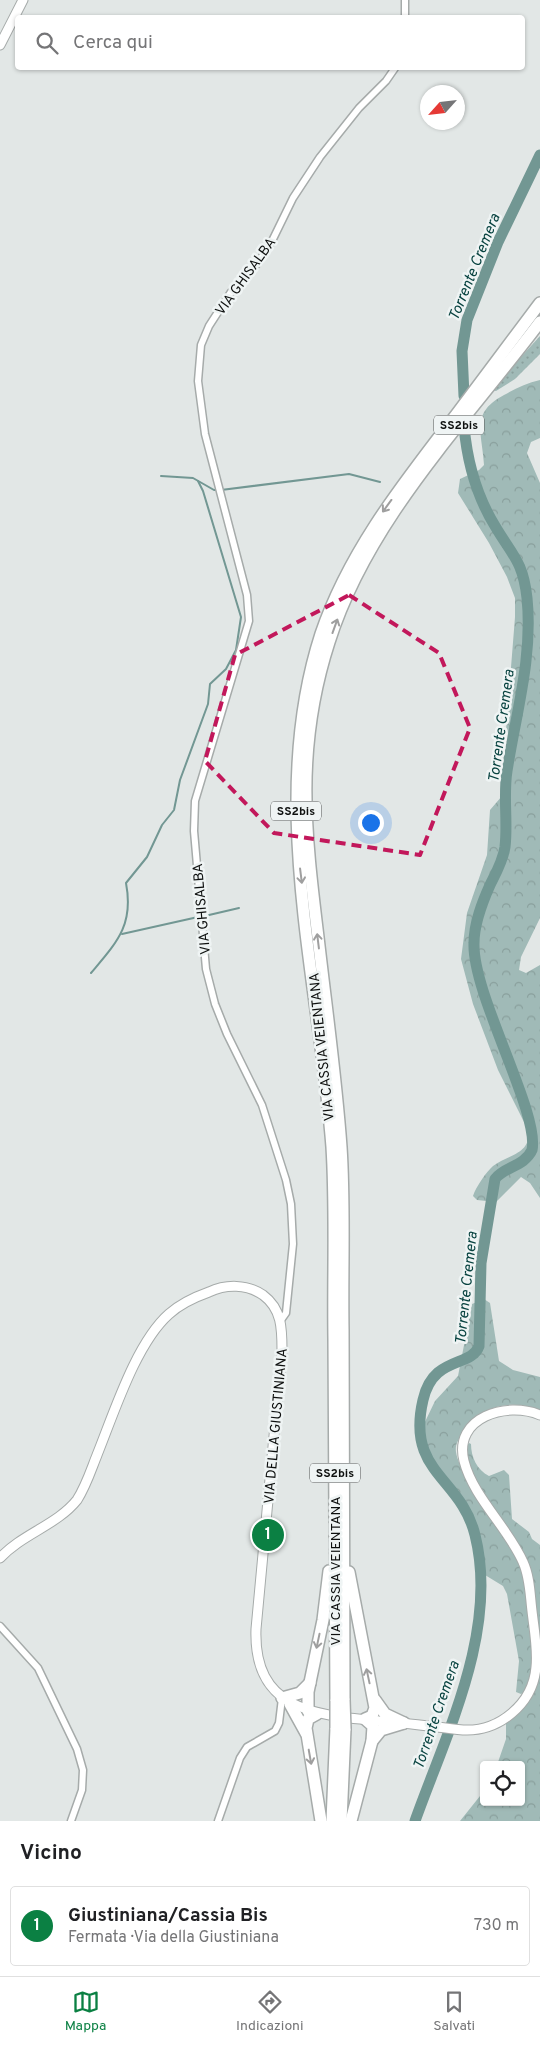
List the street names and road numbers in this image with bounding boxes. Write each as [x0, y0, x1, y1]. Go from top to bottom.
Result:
street label: VIA GHISALBA [212, 235, 280, 319]
road number: SS2bis [434, 416, 484, 434]
road number: SS2bis [271, 801, 321, 820]
street label: VIA GHISALBA [190, 862, 215, 955]
street label: VIA CASSIA VEIENTANA [306, 972, 339, 1122]
street label: VIA DELLA GIUSTINIANA [261, 1348, 292, 1505]
road number: SS2bis [310, 1464, 360, 1482]
street label: VIA CASSIA VEIENTANA [328, 1496, 345, 1646]

